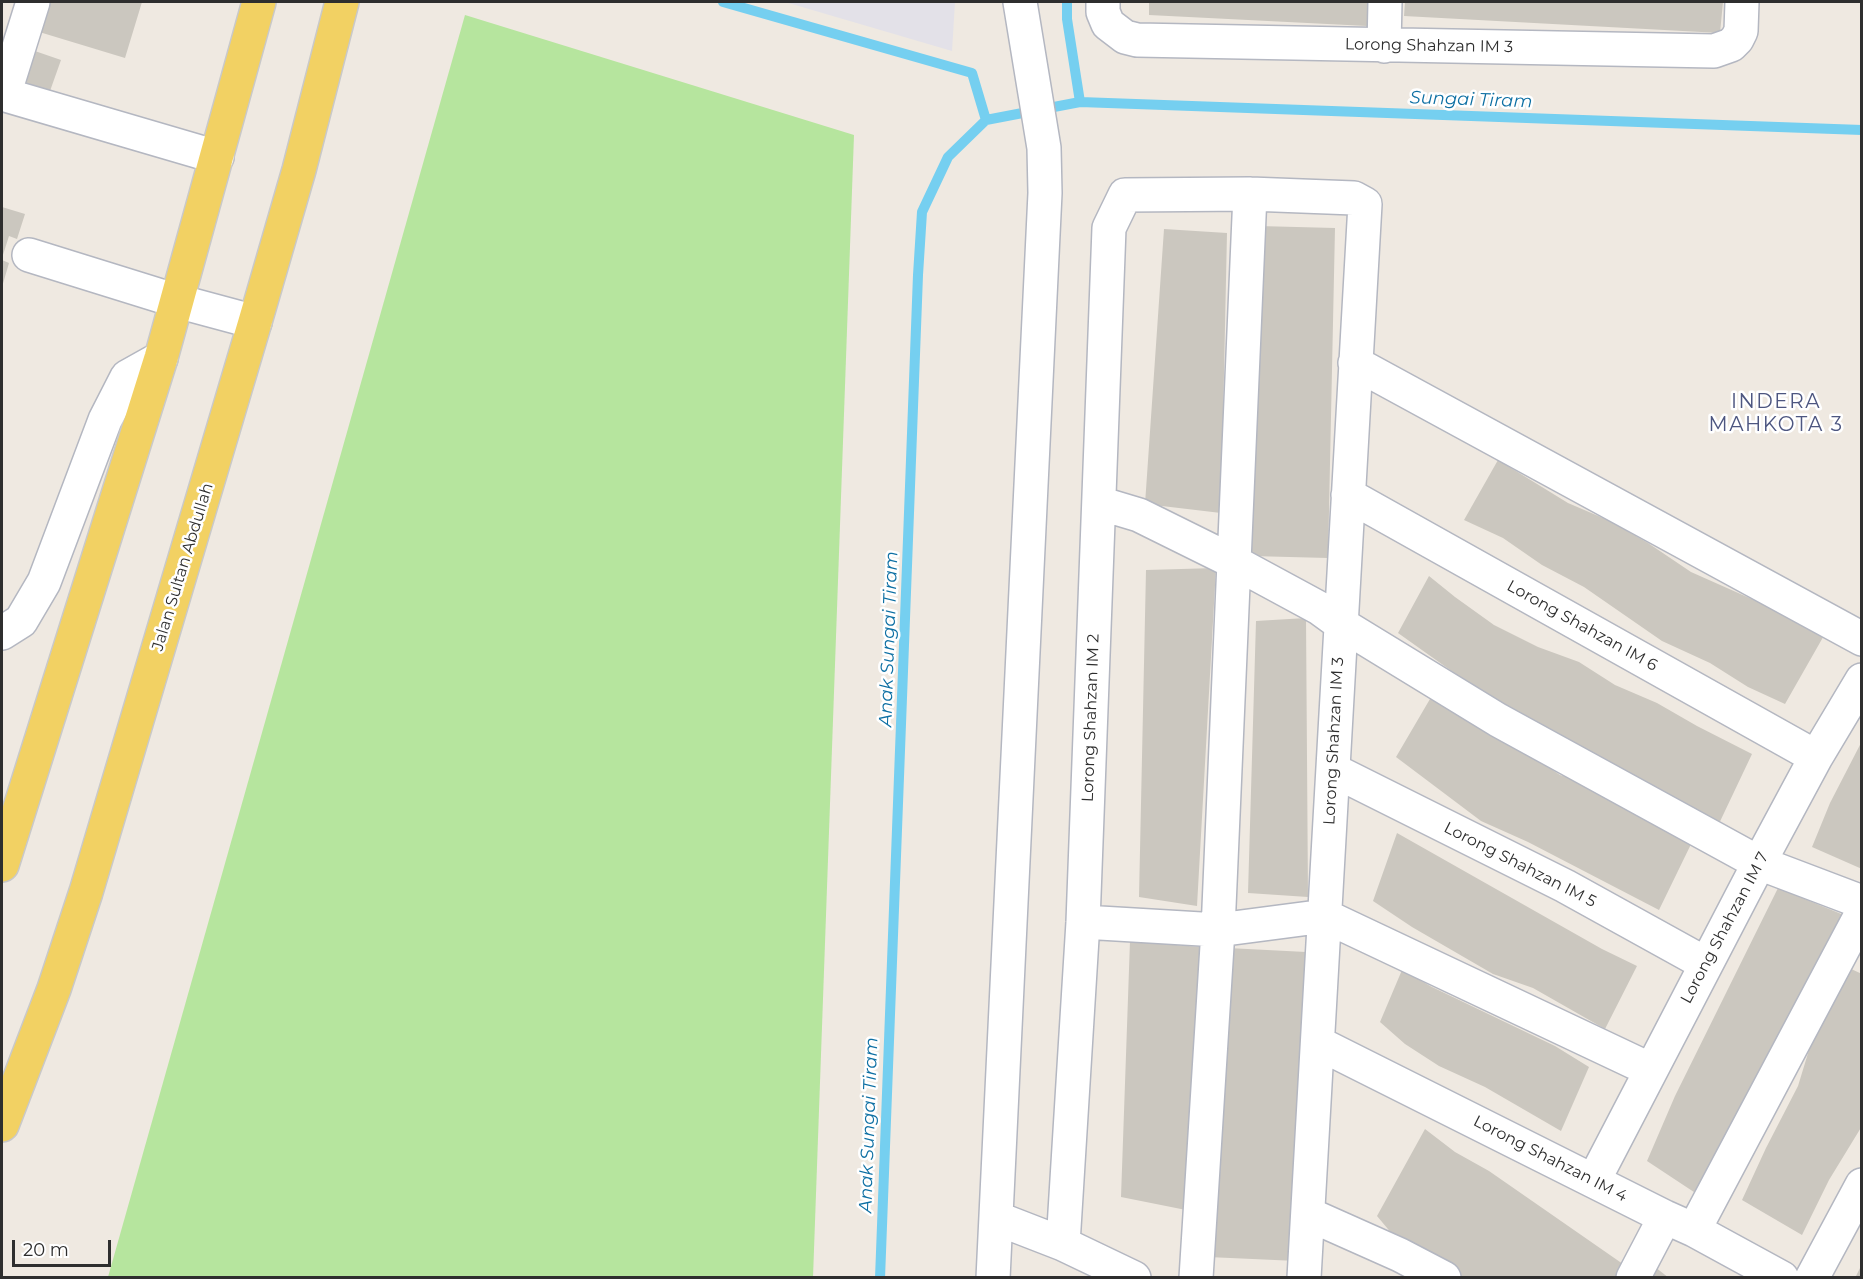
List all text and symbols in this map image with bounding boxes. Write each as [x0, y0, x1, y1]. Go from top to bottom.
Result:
street label: Lorong Shahzan IM 3 [1345, 35, 1513, 57]
water label: Sungai Tiram [1409, 87, 1533, 113]
district label: INDERA MAHKOTA 3 [1709, 390, 1843, 437]
street label: Jalan Sultan Abdullah [148, 481, 218, 653]
water label: Anak Sungai Tiram [875, 551, 903, 727]
street label: Lorong Shahzan IM 6 [1503, 577, 1661, 675]
street label: Lorong Shahzan IM 2 [1078, 633, 1104, 803]
street label: Lorong Shahzan IM 3 [1320, 656, 1348, 826]
street label: Lorong Shahzan IM 5 [1441, 818, 1599, 912]
street label: Lorong Shahzan IM 7 [1677, 849, 1773, 1007]
water label: Anak Sungai Tiram [855, 1037, 883, 1213]
street label: Lorong Shahzan IM 4 [1470, 1112, 1630, 1206]
scale bar [15, 1228, 114, 1266]
text: 20 m [23, 1239, 69, 1261]

